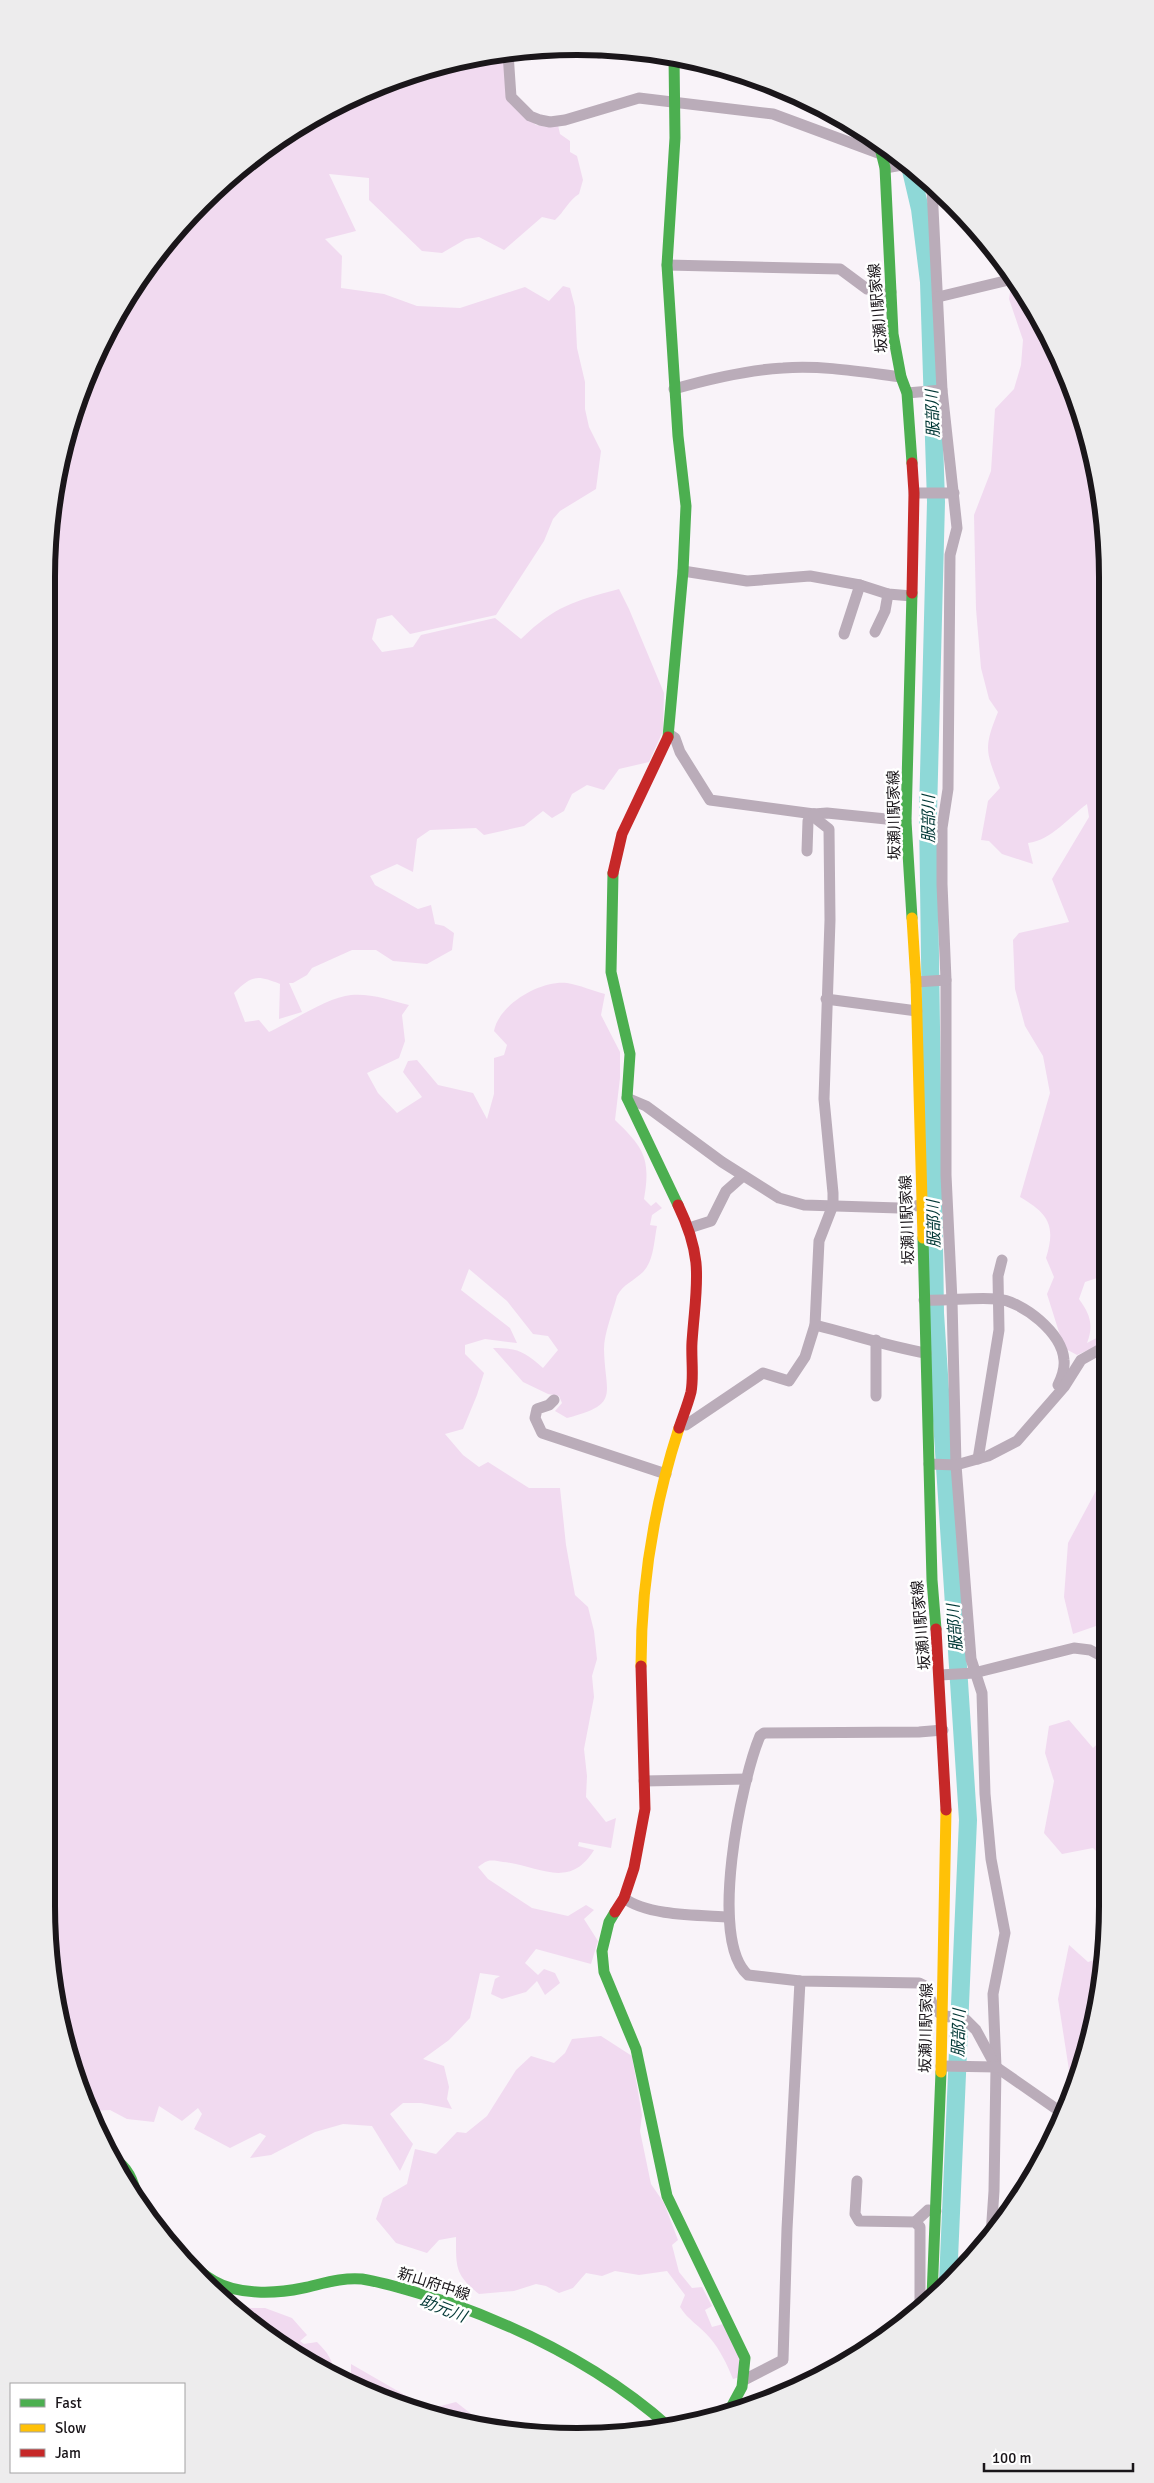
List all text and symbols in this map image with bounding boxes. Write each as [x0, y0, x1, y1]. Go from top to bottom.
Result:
street label: 坂瀬川駅家線 [865, 262, 891, 354]
water label: 服部川 [922, 388, 944, 438]
street label: 坂瀬川駅家線 [884, 770, 904, 860]
water label: 服部川 [919, 793, 939, 843]
street label: 坂瀬川駅家線 [896, 1175, 918, 1265]
water label: 服部川 [924, 1198, 944, 1248]
street label: 坂瀬川駅家線 [908, 1579, 934, 1671]
water label: 服部川 [943, 1601, 967, 1653]
street label: 坂瀬川駅家線 [916, 1983, 936, 2073]
water label: 服部川 [948, 2007, 970, 2057]
street label: 新山府中線 [396, 2264, 472, 2304]
water label: 助元川 [417, 2291, 471, 2328]
legend [10, 2383, 185, 2473]
text: Fast [55, 2394, 82, 2412]
text: Slow [55, 2419, 86, 2437]
scale bar [984, 2440, 1133, 2472]
text: Jam [55, 2444, 81, 2462]
text: 100 m [992, 2449, 1032, 2467]

